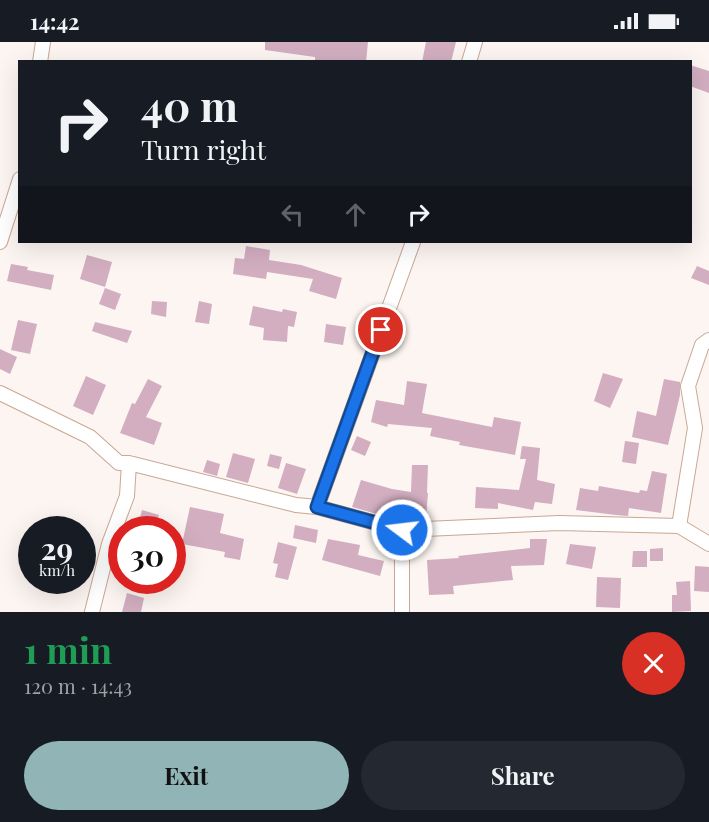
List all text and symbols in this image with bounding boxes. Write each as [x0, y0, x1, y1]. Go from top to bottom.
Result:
text: 14:42 [30, 6, 80, 36]
text: 40 m [141, 77, 238, 133]
icon: right [42, 84, 120, 162]
text: Turn right [141, 131, 266, 167]
icon: left [276, 198, 309, 231]
icon: ahead [339, 198, 372, 231]
icon: right [402, 198, 435, 231]
pin [355, 304, 406, 355]
icon: arrive [364, 313, 397, 346]
position arrow [370, 498, 434, 562]
speed limit sign: 30 [108, 516, 186, 594]
text: 29 [41, 528, 73, 568]
text: km/h [39, 560, 75, 580]
text: 1 min [24, 625, 112, 673]
button: close [622, 632, 685, 695]
text: 120 m · 14:43 [24, 672, 132, 699]
button: Exit [24, 741, 349, 810]
button: Share [361, 741, 685, 810]

